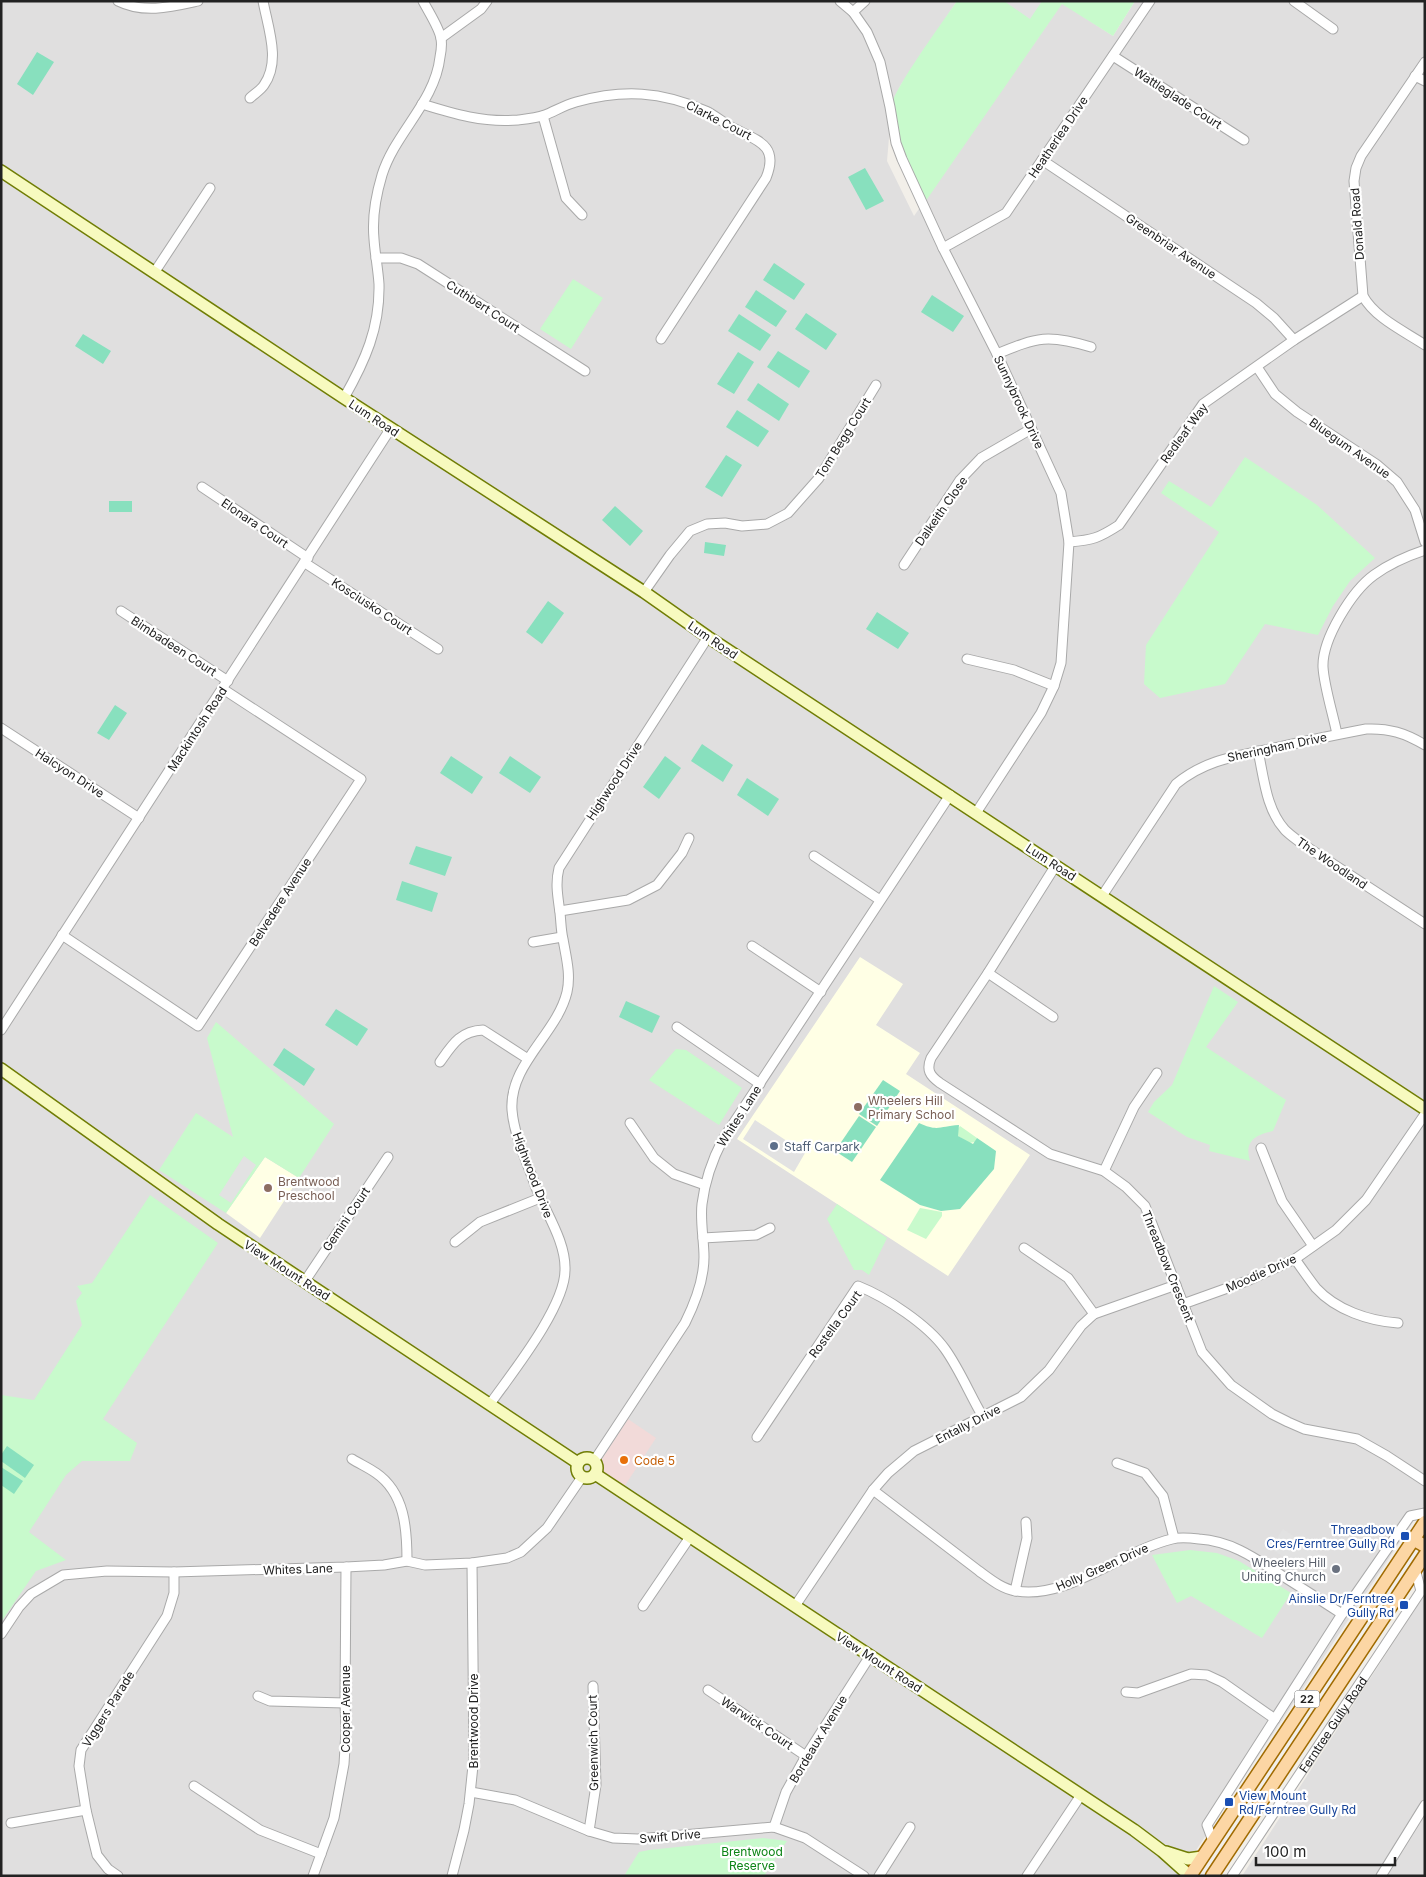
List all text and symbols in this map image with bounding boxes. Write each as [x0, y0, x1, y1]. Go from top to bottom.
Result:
street label: Wattleglade Court [1131, 64, 1225, 132]
street label: Heatherlea Drive [1025, 93, 1091, 181]
street label: Clarke Court [684, 97, 754, 143]
street label: Donald Road [1347, 187, 1367, 261]
street label: Greenbriar Avenue [1123, 210, 1219, 282]
street label: Cuthbert Court [443, 277, 523, 335]
street label: Sunnybrook Drive [991, 353, 1047, 451]
street label: Tom Begg Court [812, 395, 874, 481]
street label: Lum Road [346, 396, 402, 440]
street label: Redleaf Way [1157, 400, 1211, 466]
street label: Bluegum Avenue [1307, 415, 1393, 481]
street label: Dalkeith Close [912, 473, 970, 549]
street label: Elonara Court [219, 495, 291, 551]
street label: Kosciusko Court [329, 574, 415, 638]
street label: Bimbadeen Court [128, 613, 220, 679]
street label: Lum Road [685, 618, 741, 662]
street label: Mackintosh Road [164, 684, 230, 774]
street label: Sheringham Drive [1226, 729, 1328, 765]
street label: Highwood Drive [583, 739, 645, 823]
street label: Halcyon Drive [33, 745, 107, 801]
street label: The Woodland [1294, 834, 1370, 892]
street label: Lum Road [1023, 840, 1079, 884]
street label: Belvedere Avenue [246, 855, 314, 949]
street label: Whites Lane [714, 1083, 764, 1149]
place label: Wheelers Hill Primary School [868, 1093, 954, 1122]
marker: Wheelers Hill Primary School [852, 1101, 864, 1113]
street label: Highwood Drive [510, 1130, 556, 1220]
place label: Staff Carpark [784, 1139, 860, 1154]
marker: Staff Carpark [768, 1140, 780, 1152]
place label: Brentwood Preschool [278, 1174, 340, 1203]
marker: Brentwood Preschool [262, 1182, 274, 1194]
street label: Gemini Court [319, 1184, 373, 1254]
street label: Threadbow Crescent [1139, 1208, 1197, 1324]
street label: View Mount Road [241, 1237, 333, 1303]
street label: Moodie Drive [1223, 1251, 1299, 1295]
street label: Rostella Court [806, 1287, 864, 1361]
street label: Entally Drive [933, 1401, 1003, 1447]
place label: Code 5 [634, 1453, 675, 1468]
marker: Code 5 [618, 1454, 630, 1466]
place label: Threadbow Cres/Ferntree Gully Rd [1266, 1522, 1395, 1551]
marker: Threadbow Cres/Ferntree Gully Rd [1399, 1530, 1411, 1542]
street label: Holly Green Drive [1053, 1540, 1151, 1594]
place label: Wheelers Hill Uniting Church [1241, 1555, 1326, 1584]
street label: Whites Lane [263, 1560, 333, 1578]
marker: Wheelers Hill Uniting Church [1330, 1563, 1342, 1575]
place label: Ainslie Dr/Ferntree Gully Rd [1288, 1591, 1394, 1620]
marker: Ainslie Dr/Ferntree Gully Rd [1398, 1599, 1410, 1611]
street label: View Mount Road [833, 1629, 925, 1695]
street label: Cooper Avenue [338, 1665, 353, 1753]
street label: Viggers Parade [79, 1668, 137, 1750]
street label: Ferntree Gully Road [1295, 1673, 1370, 1775]
street label: Brentwood Drive [466, 1674, 481, 1768]
road number: 22 [1294, 1690, 1320, 1708]
street label: Bordeaux Avenue [786, 1692, 850, 1786]
street label: Warwick Court [718, 1693, 796, 1753]
street label: Greenwich Court [585, 1695, 601, 1791]
place label: View Mount Rd/Ferntree Gully Rd [1239, 1788, 1356, 1817]
marker: View Mount Rd/Ferntree Gully Rd [1223, 1796, 1235, 1808]
street label: Swift Drive [639, 1826, 701, 1846]
scale bar [1256, 1834, 1395, 1866]
text: 100 m [1264, 1842, 1306, 1861]
park label: Brentwood Reserve [721, 1844, 783, 1873]

